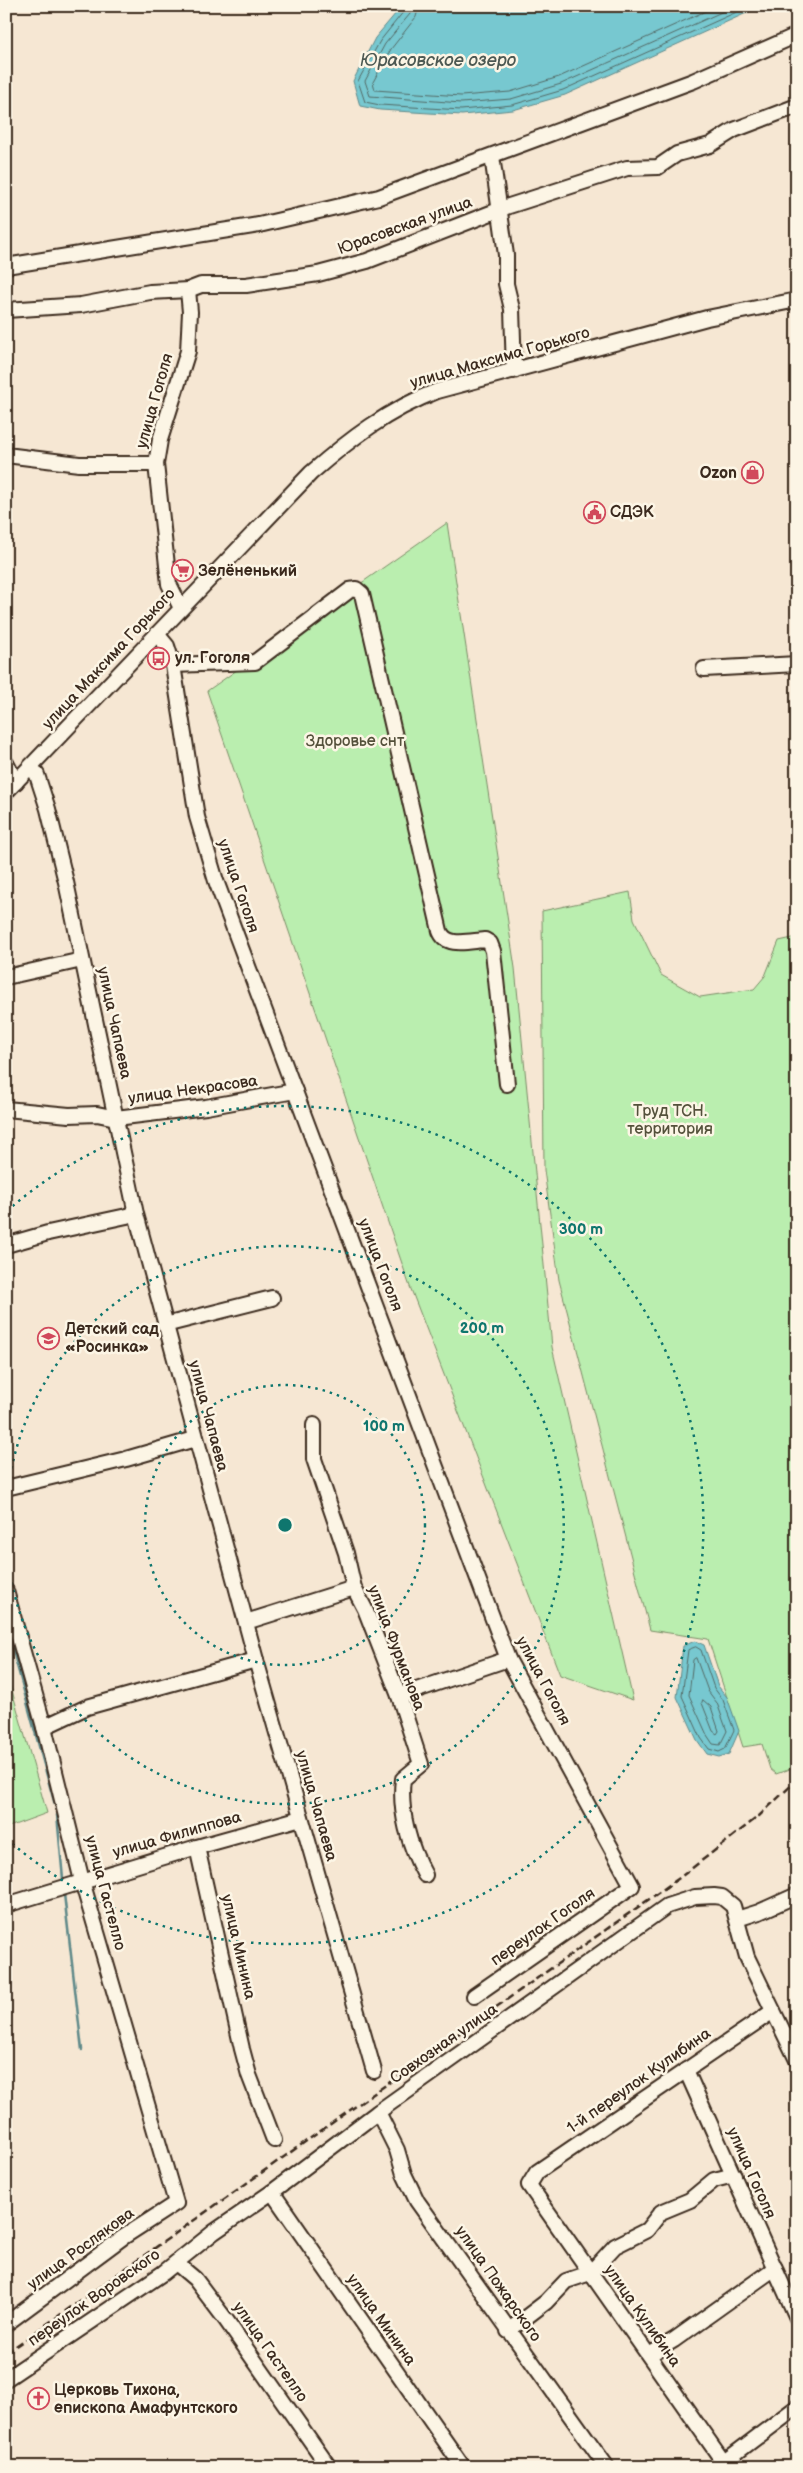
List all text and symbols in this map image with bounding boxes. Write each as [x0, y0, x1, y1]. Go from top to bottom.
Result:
water label: Юрасовское озеро [360, 50, 517, 71]
street label: Юрасовская улица [335, 193, 475, 259]
street label: улица Максима Горького [408, 323, 592, 393]
street label: улица Гоголя [132, 351, 178, 451]
shop icon: Ozon [741, 461, 765, 485]
place label: Ozon [700, 464, 737, 483]
public building icon: СДЭК [582, 500, 606, 524]
place label: СДЭК [610, 503, 654, 522]
supermarket icon: Зелёненький [170, 559, 194, 583]
place label: Зелёненький [198, 562, 297, 581]
street label: улица Максима Горького [39, 585, 179, 733]
bus stop icon: ул. Гоголя [147, 646, 171, 670]
place label: ул. Гоголя [175, 649, 250, 668]
park label: Здоровье снт [306, 732, 405, 751]
street label: улица Гоголя [213, 837, 263, 935]
street label: улица Чапаева [93, 965, 135, 1081]
street label: улица Некрасова [127, 1071, 259, 1108]
park label: Труд ТСН. территория [627, 1102, 713, 1139]
street label: улица Гоголя [354, 1216, 406, 1314]
text: 300 m [559, 1220, 603, 1239]
text: 200 m [460, 1319, 504, 1338]
place label: Детский сад «Росинка» [65, 1320, 159, 1357]
school or university icon: Детский сад «Росинка» [37, 1326, 61, 1350]
street label: улица Чапаева [184, 1358, 232, 1474]
text: 100 m [363, 1417, 405, 1436]
centre of rings [276, 1516, 294, 1534]
street label: улица Фурманова [363, 1583, 429, 1714]
street label: улица Гоголя [512, 1633, 574, 1729]
street label: улица Чапаева [291, 1749, 341, 1864]
street label: улица Филиппова [111, 1807, 244, 1862]
street label: улица Гастелло [81, 1834, 129, 1952]
street label: переулок Гоголя [487, 1884, 599, 1970]
street label: улица Минина [217, 1893, 259, 2002]
street label: Совхозная улица [387, 2000, 502, 2088]
street label: 1-й переулок Кулибина [563, 2024, 715, 2138]
street label: улица Гоголя [722, 2124, 780, 2222]
street label: улица Рослякова [24, 2204, 139, 2294]
street label: улица Пожарского [451, 2223, 545, 2345]
street label: переулок Воровского [24, 2245, 164, 2351]
street label: улица Кулибина [600, 2261, 685, 2371]
street label: улица Минина [342, 2271, 420, 2370]
street label: улица Гастелло [228, 2298, 312, 2406]
place label: Церковь Тихона, епископа Амафунтского [54, 2381, 238, 2418]
church icon: Церковь Тихона, епископа Амафунтского [26, 2387, 50, 2411]

